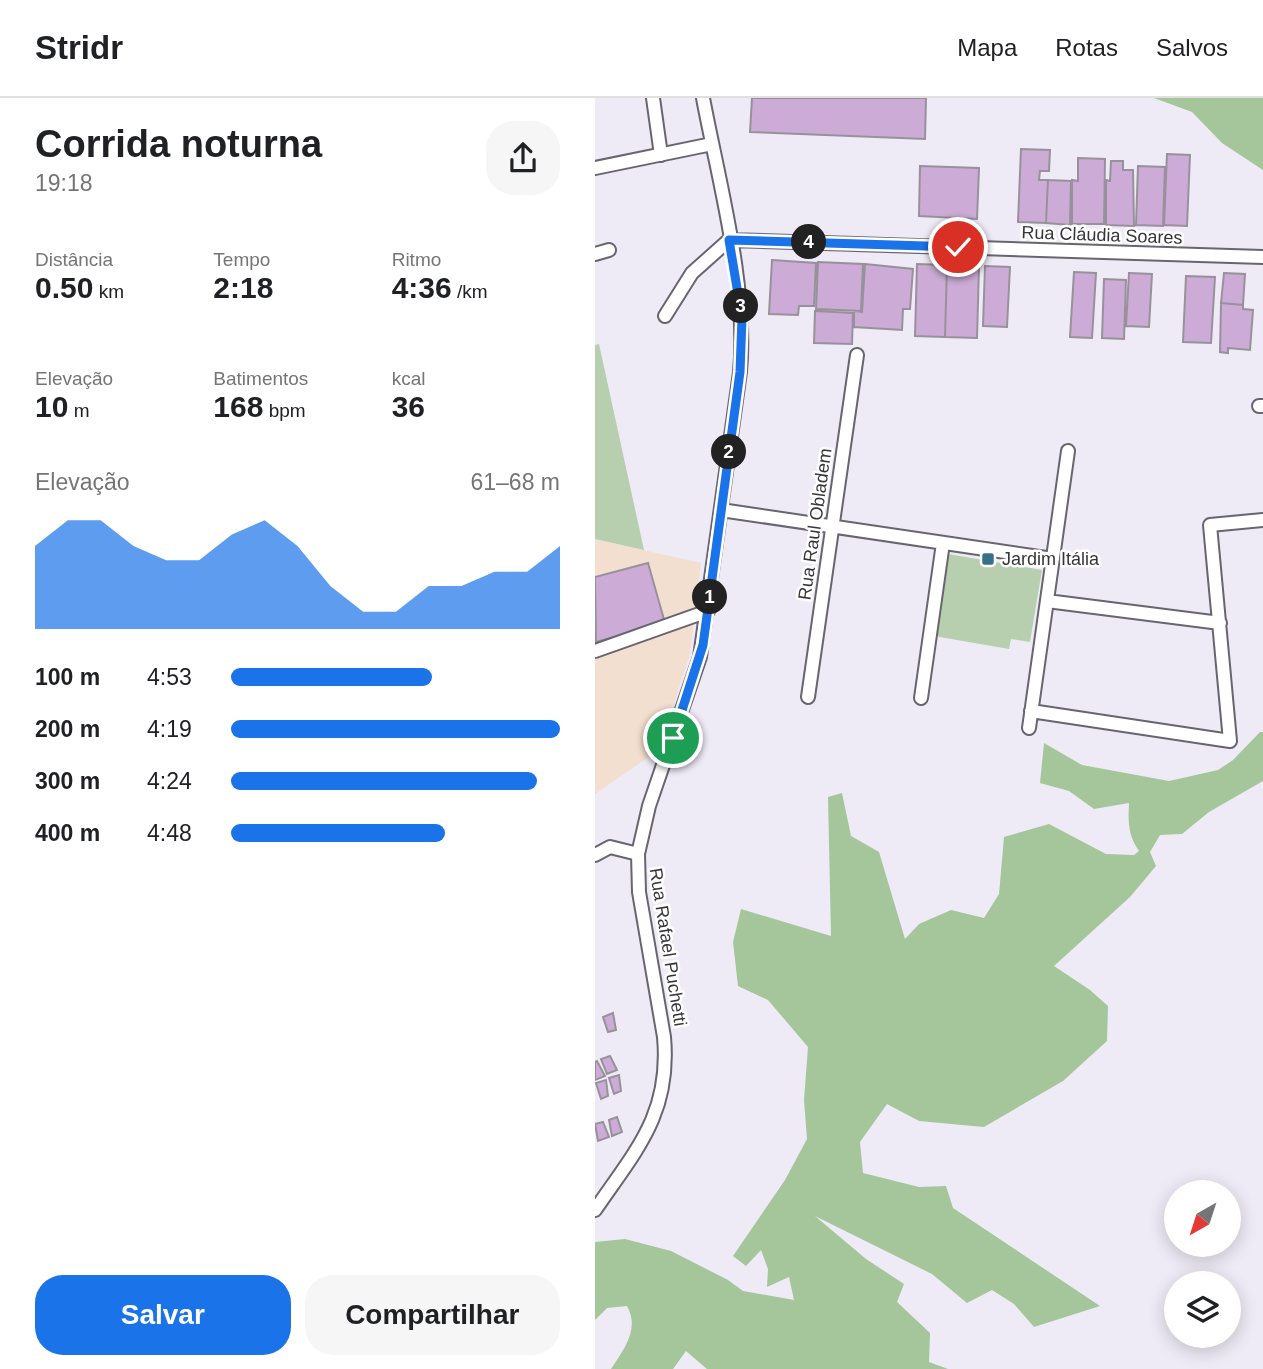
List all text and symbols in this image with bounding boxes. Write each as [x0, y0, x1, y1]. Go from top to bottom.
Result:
text: Stridr [35, 29, 123, 66]
text: Mapa [957, 34, 1017, 61]
text: Rotas [1055, 34, 1118, 61]
text: Salvos [1156, 34, 1228, 61]
button: share [486, 121, 560, 195]
text: Corrida noturna [35, 123, 322, 165]
text: 19:18 [35, 170, 93, 196]
pin [928, 217, 988, 277]
street label: Rua Cláudia Soares [1021, 222, 1183, 248]
pin: 4 [791, 225, 827, 260]
icon: check [939, 228, 977, 266]
text: 4 [803, 231, 814, 252]
text: Distância [35, 249, 113, 270]
text: Tempo [213, 249, 270, 270]
text: Ritmo [392, 249, 441, 270]
text: 0.50 [35, 271, 93, 304]
text: 2:18 [213, 271, 273, 304]
text: 4:36 [392, 271, 452, 304]
text: km [93, 281, 124, 302]
text: /km [452, 281, 488, 302]
pin: 3 [723, 288, 759, 324]
text: 3 [735, 295, 746, 316]
text: Elevação [35, 368, 113, 389]
text: Batimentos [213, 368, 308, 389]
text: kcal [392, 368, 425, 389]
text: 10 [35, 390, 68, 423]
text: 168 [213, 390, 263, 423]
text: 36 [392, 390, 425, 423]
text: m [68, 400, 89, 421]
text: bpm [263, 400, 306, 421]
pin: 2 [711, 434, 747, 470]
text: 2 [723, 441, 734, 462]
street label: Rua Raul Obladem [794, 447, 836, 601]
text: Elevação [35, 469, 130, 495]
text: 61–68 m [470, 469, 560, 495]
place label: Jardim Itália [1002, 549, 1100, 569]
marker: Jardim Itália [980, 551, 996, 567]
pin: 1 [692, 580, 727, 614]
text: 1 [704, 586, 715, 607]
text: 100 m [35, 664, 100, 690]
text: 4:53 [147, 664, 192, 690]
pin [643, 708, 703, 768]
text: 200 m [35, 716, 100, 742]
text: 4:19 [147, 716, 192, 742]
icon: arrive [654, 719, 692, 757]
text: 300 m [35, 768, 100, 794]
text: 4:24 [147, 768, 192, 794]
text: 400 m [35, 820, 100, 846]
text: 4:48 [147, 820, 192, 846]
street label: Rua Rafael Puchetti [646, 866, 690, 1028]
north arrow [1164, 1180, 1241, 1256]
map controls [1164, 1180, 1241, 1348]
button: layers [1164, 1271, 1241, 1348]
button: Salvar [35, 1275, 291, 1355]
button: Compartilhar [305, 1275, 560, 1355]

